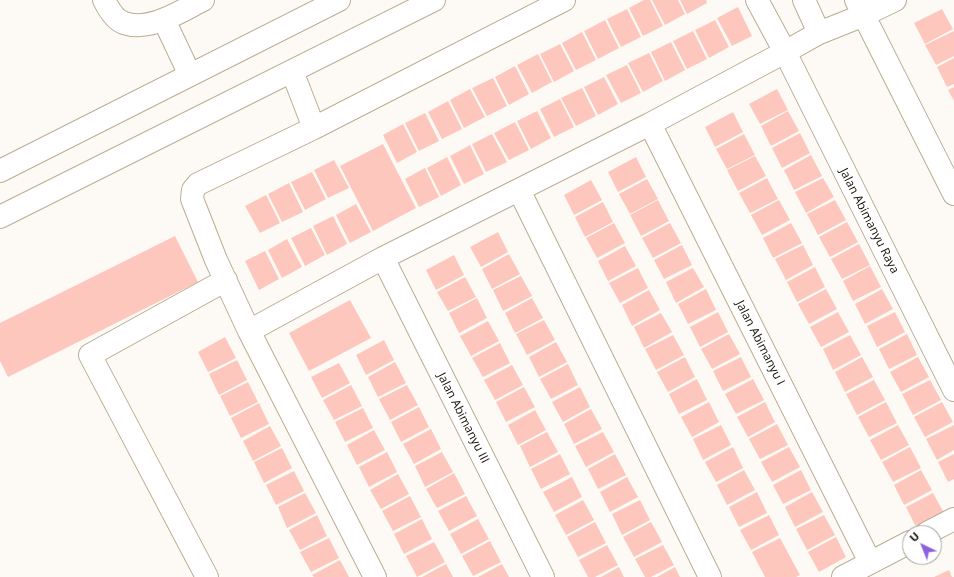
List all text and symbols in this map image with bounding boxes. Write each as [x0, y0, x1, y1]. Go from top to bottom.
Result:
street label: Jalan Abimanyu Raya [836, 166, 902, 276]
street label: Jalan Abimanyu I [732, 298, 788, 388]
street label: Jalan Abimanyu III [434, 370, 492, 466]
north arrow [902, 525, 942, 565]
text: U [906, 528, 922, 545]

